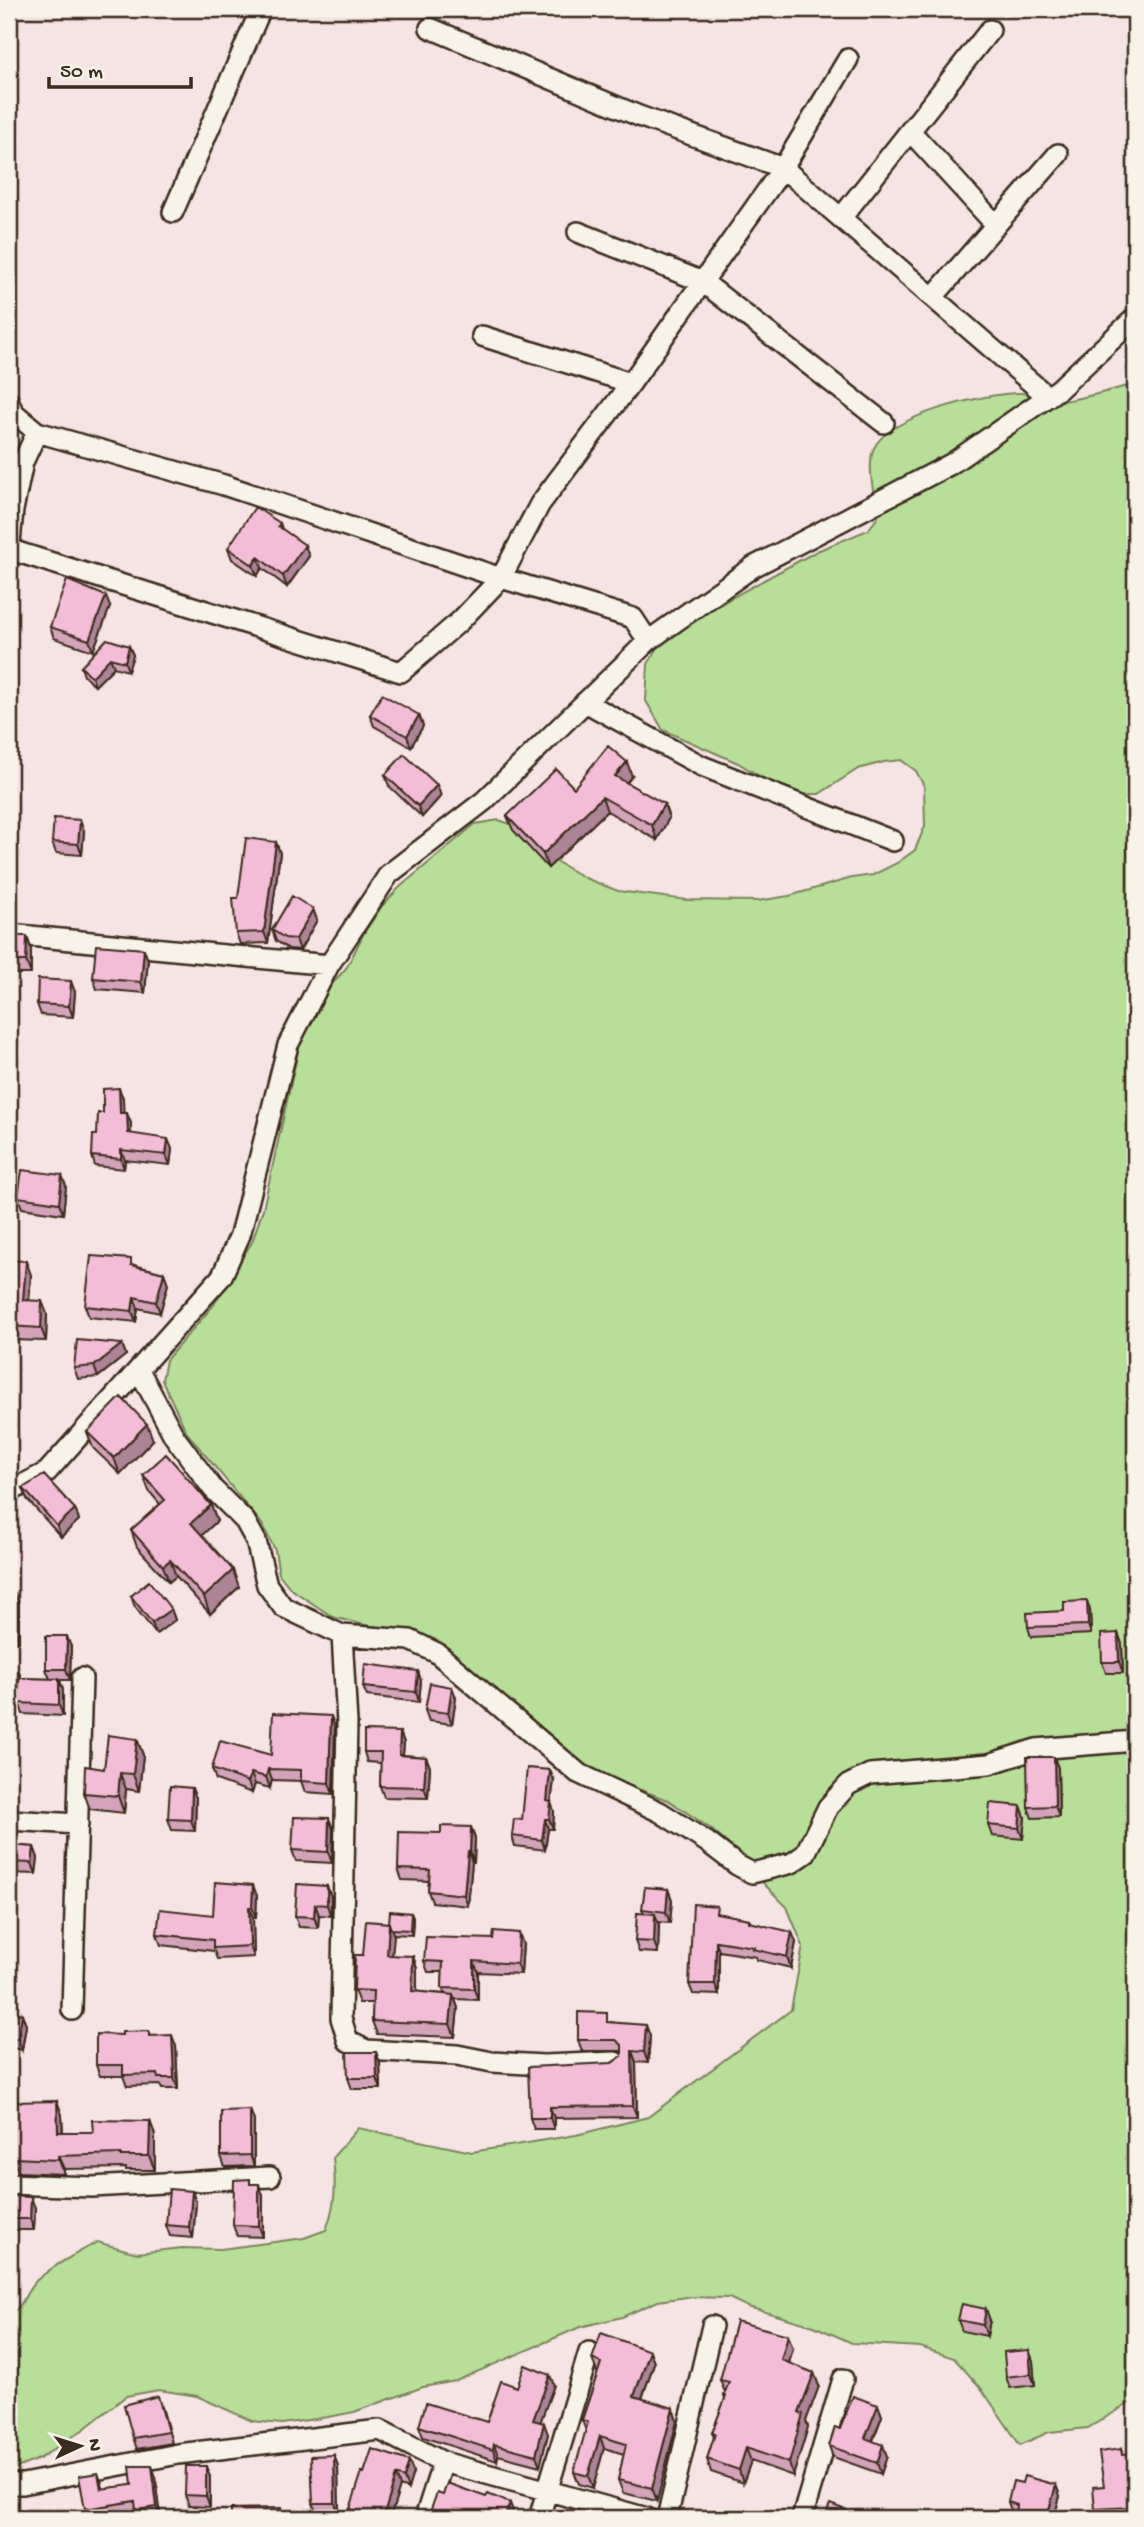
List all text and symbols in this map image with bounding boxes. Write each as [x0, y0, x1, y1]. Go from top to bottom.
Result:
scale bar [49, 46, 191, 90]
text: 50 m [60, 61, 103, 86]
north arrow [46, 2412, 116, 2482]
text: N [82, 2438, 105, 2452]

